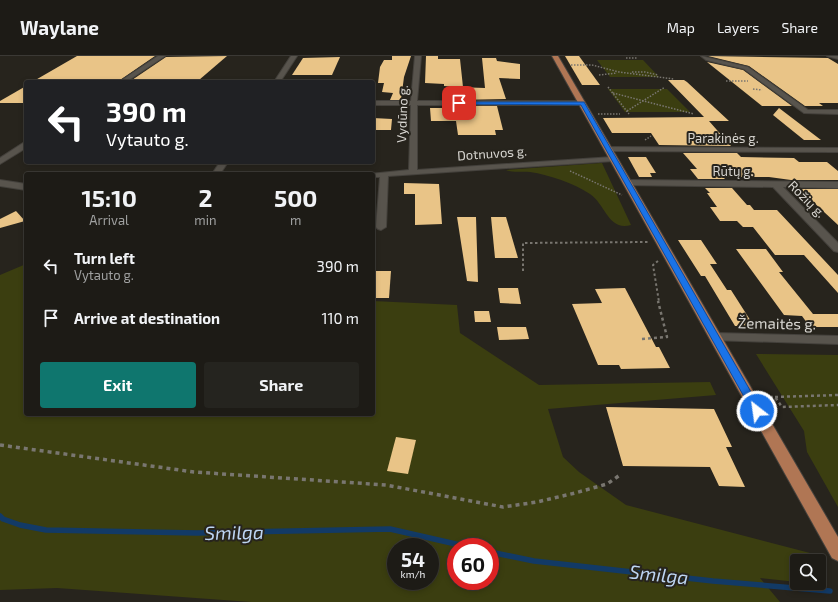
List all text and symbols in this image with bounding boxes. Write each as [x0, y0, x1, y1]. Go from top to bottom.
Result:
text: Waylane [20, 16, 99, 39]
text: Map [667, 19, 695, 36]
text: Layers [717, 19, 759, 36]
text: Share [781, 19, 818, 36]
street label: Vydūno g. [393, 85, 411, 143]
pin [442, 86, 476, 120]
icon: arrive [448, 92, 470, 114]
text: 390 m [106, 94, 187, 128]
icon: left [40, 96, 92, 148]
text: Vytauto g. [106, 128, 189, 150]
street label: Parakinės g. [687, 130, 759, 146]
street label: Dotnuvos g. [457, 143, 527, 163]
street label: Rūtų g. [713, 163, 753, 179]
street label: Rožių g. [785, 177, 829, 221]
text: 15:10 [81, 183, 137, 212]
text: 2 [198, 183, 212, 212]
text: 500 [274, 183, 317, 212]
text: Arrival [89, 212, 129, 228]
text: min [194, 212, 216, 228]
text: m [290, 212, 301, 228]
text: Turn left [74, 249, 135, 267]
icon: left [40, 255, 62, 277]
text: 390 m [317, 257, 359, 275]
text: Vytauto g. [74, 267, 134, 283]
icon: arrive [40, 307, 62, 329]
text: Arrive at destination [74, 309, 220, 327]
text: 110 m [322, 309, 359, 327]
street label: Žemaitės g. [738, 313, 816, 333]
button: Exit [40, 362, 196, 408]
button: Share [204, 362, 359, 408]
position arrow [736, 390, 778, 432]
water label: Smilga [204, 520, 264, 544]
speed limit sign: 60 [447, 538, 499, 590]
text: 54 [401, 547, 425, 571]
map controls [790, 554, 826, 590]
button: search [790, 554, 826, 590]
water label: Smilga [628, 559, 690, 589]
text: km/h [401, 568, 425, 580]

